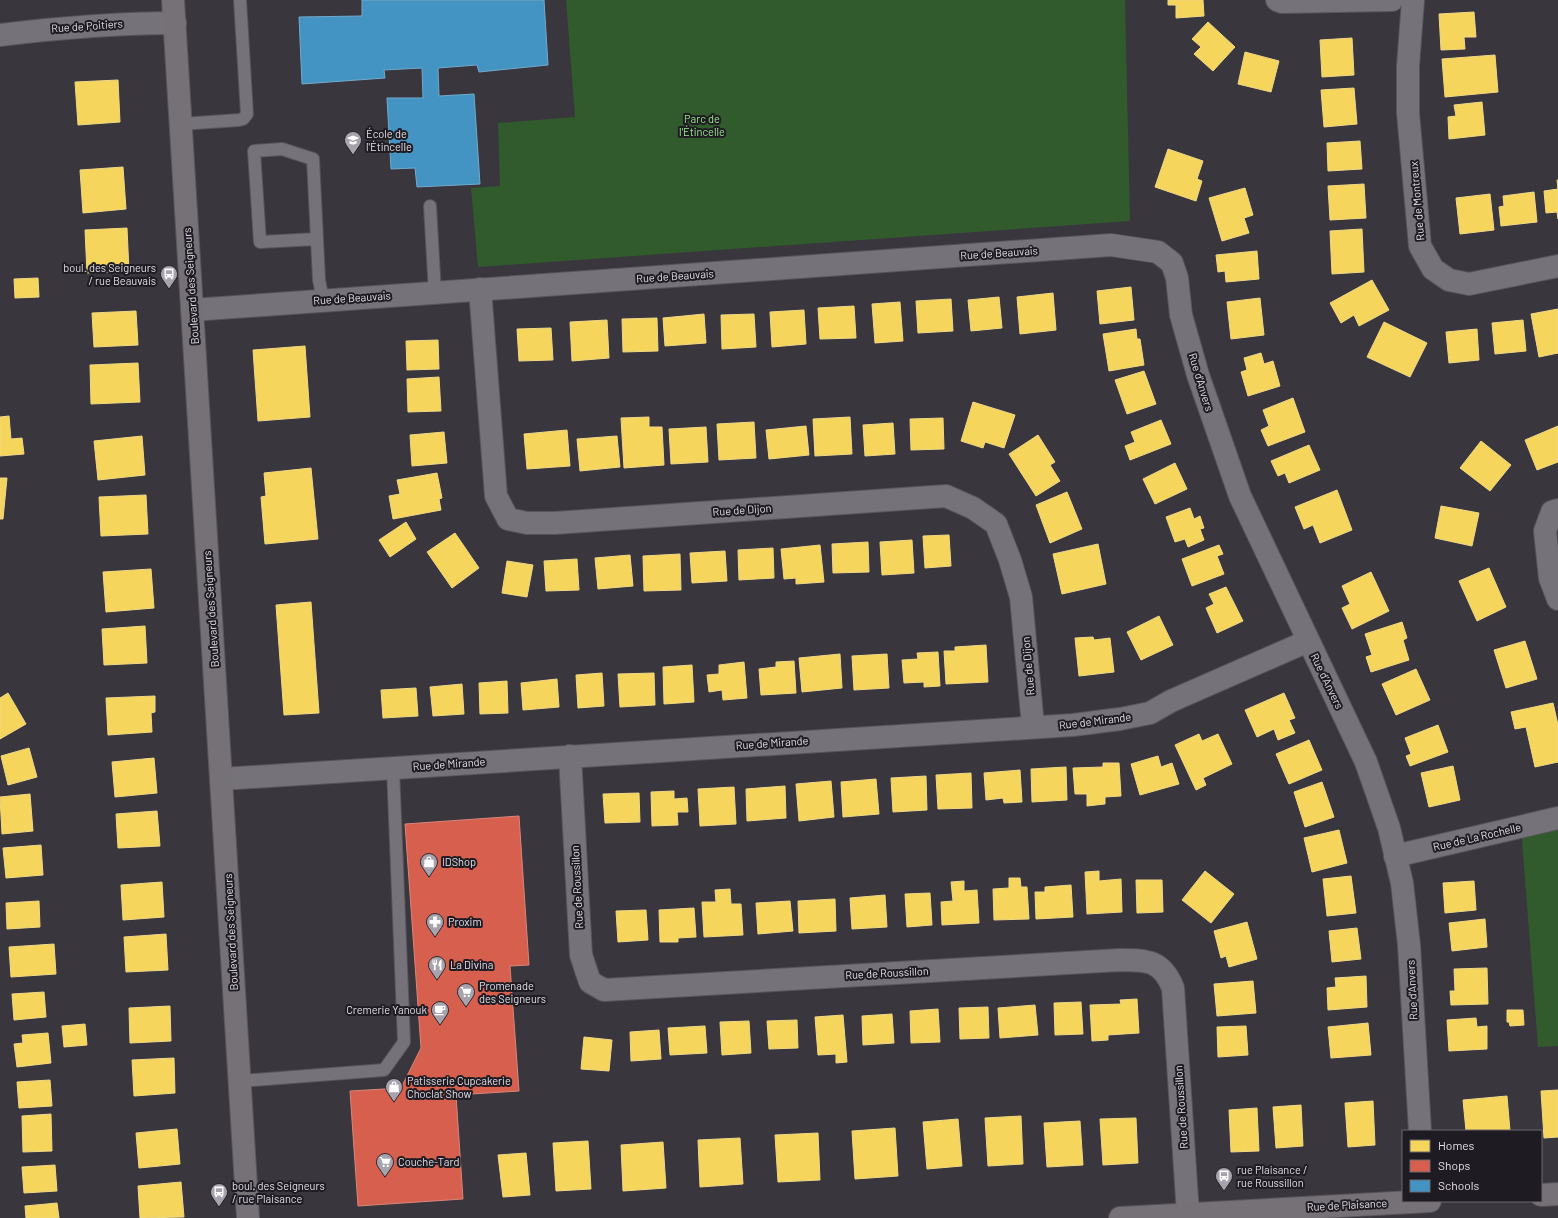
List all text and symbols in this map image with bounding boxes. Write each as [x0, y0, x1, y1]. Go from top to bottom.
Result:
street label: Rue de Poitiers [51, 17, 123, 34]
park label: Parc de l'Étincelle [679, 112, 725, 138]
place label: École de l'Étincelle [366, 127, 412, 153]
school or university icon: École de l'Étincelle [343, 130, 363, 155]
street label: Rue de Montreux [1407, 161, 1426, 241]
street label: Boulevard des Seigneurs [180, 227, 201, 345]
street label: Rue de Beauvais [960, 243, 1038, 262]
place label: boul. des Seigneurs / rue Beauvais [63, 261, 156, 287]
bus stop icon: boul. des Seigneurs / rue Beauvais [159, 264, 179, 289]
street label: Rue de Beauvais [636, 266, 714, 285]
street label: Rue de Beauvais [313, 288, 391, 307]
street label: Rue d'Anvers [1186, 351, 1216, 413]
street label: Rue de Dijon [712, 501, 772, 518]
street label: Boulevard des Seigneurs [200, 550, 221, 668]
street label: Rue de Dijon [1018, 636, 1037, 696]
street label: Rue d'Anvers [1308, 651, 1346, 711]
street label: Rue de Mirande [1058, 710, 1132, 731]
street label: Rue de Mirande [735, 733, 809, 752]
street label: Rue de Mirande [412, 754, 486, 773]
street label: Rue de La Rochelle [1432, 820, 1522, 853]
street label: Rue de Roussillon [568, 845, 585, 929]
shop icon: IDShop [419, 852, 439, 877]
place label: IDShop [442, 855, 476, 868]
street label: Boulevard des Seigneurs [221, 873, 240, 991]
pharmacy icon: Proxim [425, 912, 445, 937]
place label: Proxim [448, 915, 481, 928]
restaurant icon: La Divina [427, 955, 447, 980]
place label: La Divina [450, 958, 493, 971]
street label: Rue d'Anvers [1403, 960, 1420, 1020]
street label: Rue de Roussillon [845, 964, 929, 981]
place label: Promenade des Seigneurs [479, 979, 546, 1005]
supermarket icon: Promenade des Seigneurs [456, 982, 476, 1007]
cafe icon: Cremerie Yanouk [430, 1000, 450, 1025]
place label: Cremerie Yanouk [346, 1003, 427, 1016]
street label: Rue de Roussillon [1171, 1065, 1190, 1149]
place label: Patisserie Cupcakerie Choclat Show [407, 1074, 511, 1100]
shop icon: Patisserie Cupcakerie Choclat Show [384, 1077, 404, 1102]
legend [1402, 1130, 1542, 1202]
text: Homes [1438, 1138, 1475, 1152]
supermarket icon: Couche-Tard [375, 1152, 395, 1177]
place label: Couche-Tard [398, 1155, 459, 1168]
text: Shops [1438, 1158, 1471, 1172]
place label: rue Plaisance / rue Roussillon [1237, 1163, 1307, 1189]
bus stop icon: rue Plaisance / rue Roussillon [1214, 1166, 1234, 1191]
text: Schools [1438, 1178, 1479, 1192]
place label: boul. des Seigneurs / rue Plaisance [232, 1179, 325, 1205]
bus stop icon: boul. des Seigneurs / rue Plaisance [209, 1182, 229, 1207]
street label: Rue de Plaisance [1306, 1196, 1388, 1213]

